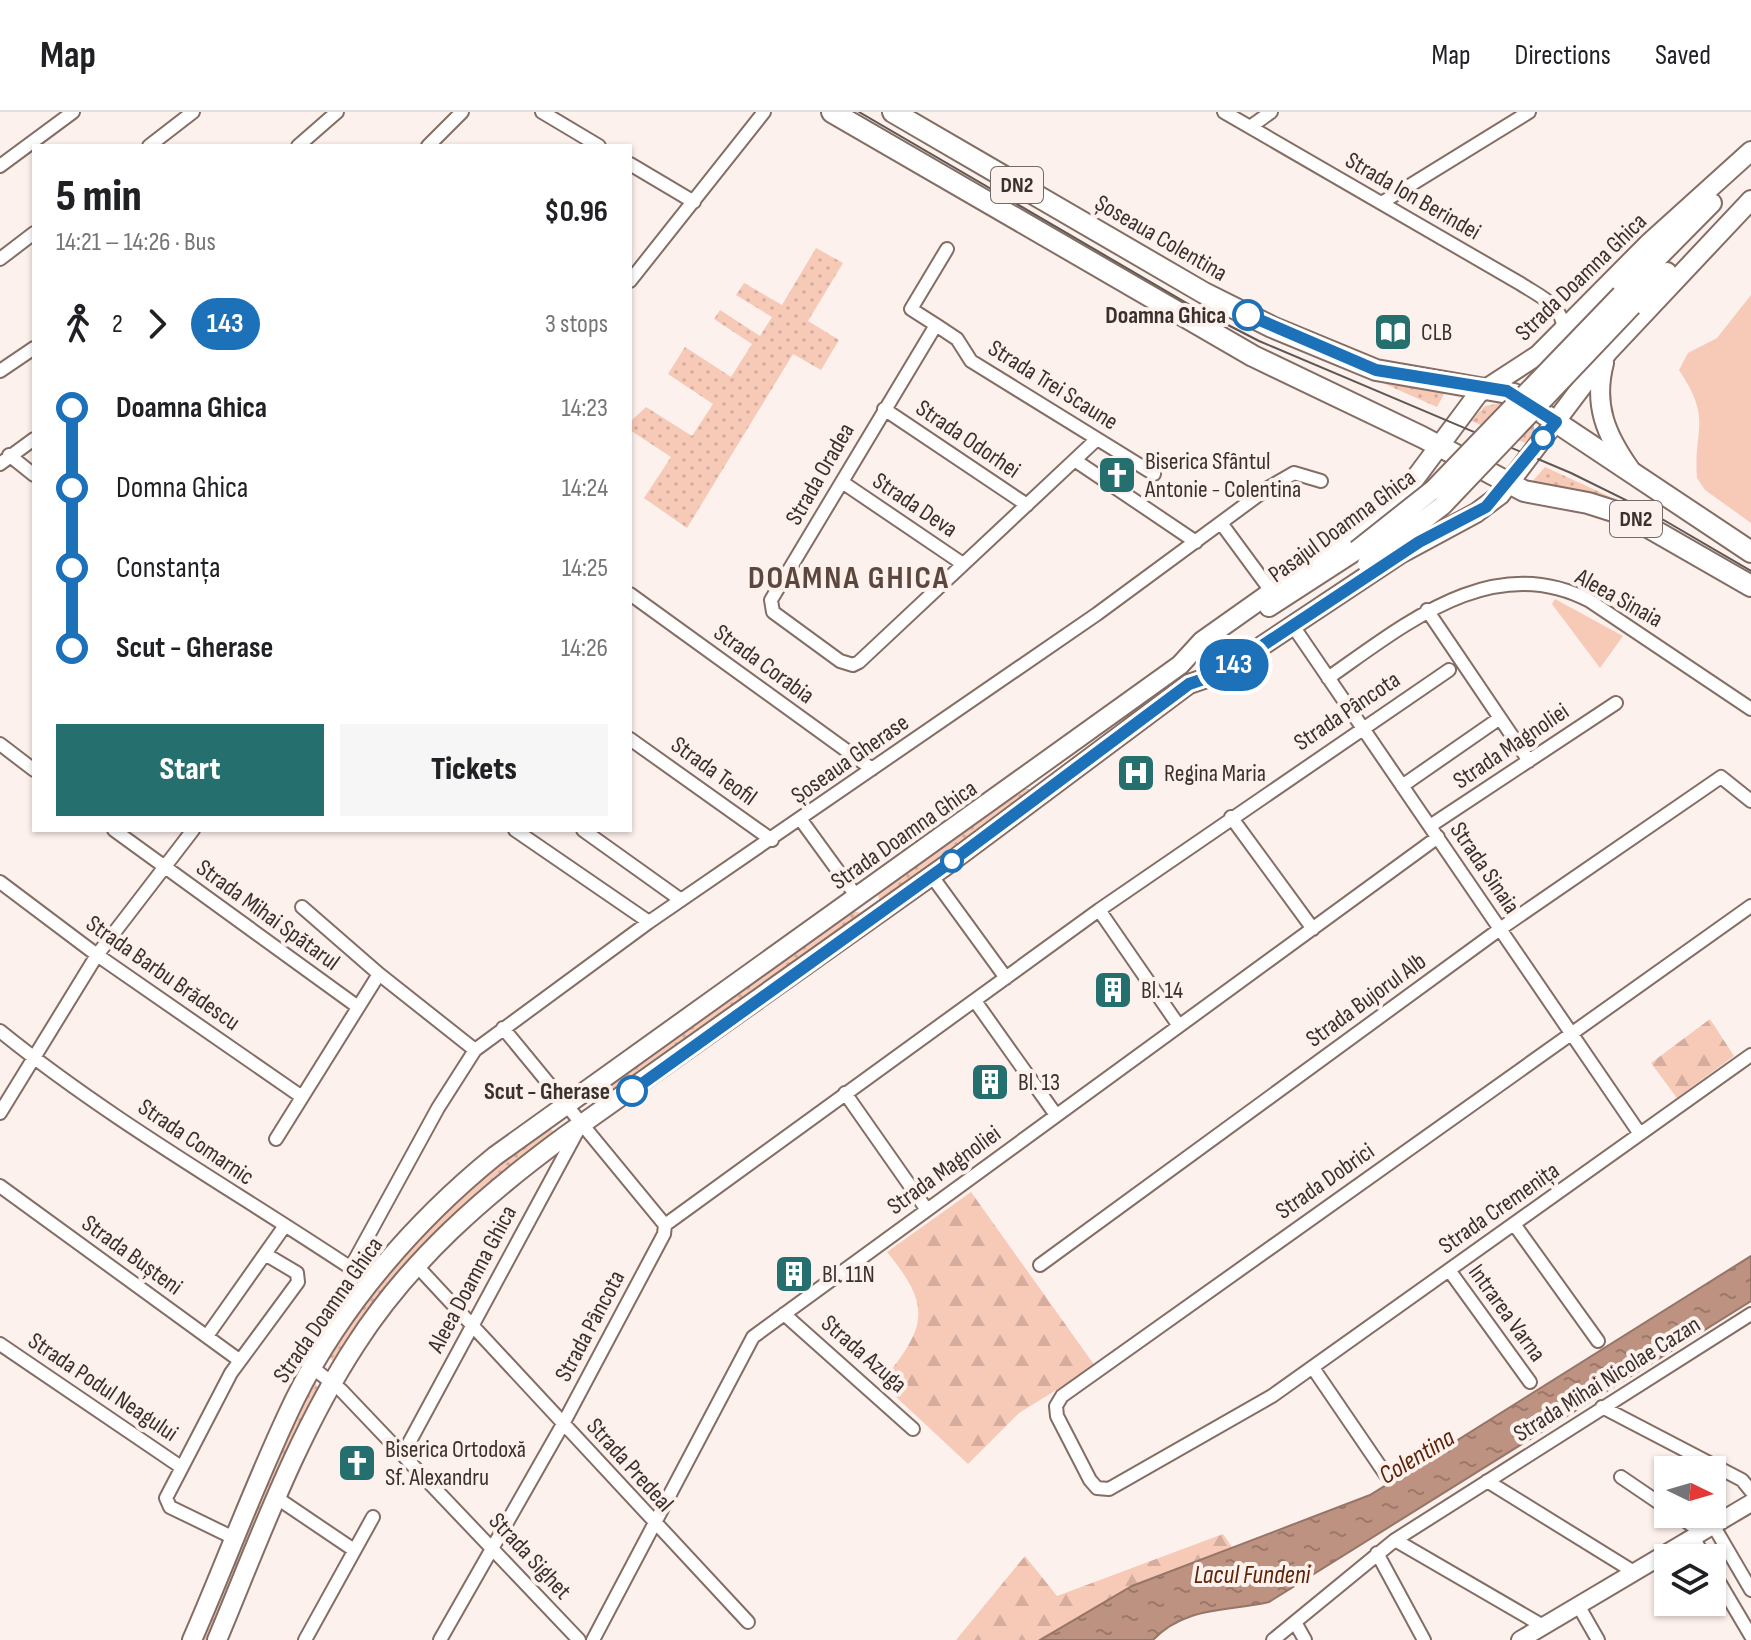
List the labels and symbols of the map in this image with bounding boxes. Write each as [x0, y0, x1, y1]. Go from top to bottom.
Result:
street label: Strada Ion Berindei [1340, 146, 1486, 246]
road number: DN2 [991, 167, 1043, 203]
street label: Șoseaua Colentina [1090, 188, 1232, 288]
street label: Strada Doamna Ghica [1509, 207, 1653, 347]
marker: Doamna Ghica [1233, 300, 1263, 330]
place label: Doamna Ghica [1105, 301, 1226, 330]
library icon: CLB [1372, 311, 1414, 353]
place label: CLB [1421, 318, 1452, 347]
street label: Strada Trei Scaune [983, 334, 1123, 436]
street label: Strada Odorhei [910, 394, 1026, 484]
street label: Strada Oradea [779, 418, 861, 530]
unlabelled marker [1532, 427, 1554, 449]
place label: Biserica Sfântul Antonie - Colentina [1144, 447, 1301, 504]
church icon: Biserica Sfântul Antonie - Colentina [1096, 454, 1138, 496]
street label: Pasajul Doamna Ghica [1263, 463, 1421, 589]
street label: Strada Deva [867, 466, 963, 544]
road number: DN2 [1610, 501, 1662, 537]
district label: DOAMNA GHICA [748, 559, 950, 598]
street label: Aleea Sinaia [1569, 562, 1668, 634]
street label: Strada Corabia [708, 618, 820, 710]
line badge: 143 [1188, 639, 1280, 691]
street label: Strada Pâncota [1288, 665, 1406, 757]
street label: Strada Magnoliei [1448, 697, 1574, 795]
street label: Șoseaua Gherase [786, 708, 914, 810]
street label: Strada Teofil [665, 730, 763, 812]
hospital icon: Regina Maria [1115, 752, 1157, 794]
place label: Regina Maria [1164, 759, 1266, 788]
street label: Strada Doamna Ghica [825, 774, 983, 896]
street label: Strada Sinaia [1444, 817, 1526, 919]
unlabelled marker [941, 850, 963, 872]
street label: Strada Mihai Spătarul [191, 853, 345, 977]
street label: Strada Barbu Brădescu [80, 909, 246, 1037]
street label: Strada Bujorul Alb [1300, 947, 1432, 1053]
building icon: Bl. 14 [1092, 969, 1134, 1011]
place label: Bl. 14 [1141, 976, 1183, 1005]
building icon: Bl. 13 [969, 1061, 1011, 1103]
place label: Bl. 13 [1018, 1068, 1060, 1097]
marker: Scut - Gherase [617, 1076, 647, 1106]
place label: Scut - Gherase [484, 1077, 610, 1106]
street label: Strada Comarnic [132, 1093, 260, 1191]
street label: Strada Magnoliei [882, 1119, 1006, 1221]
street label: Strada Dobrici [1270, 1137, 1380, 1225]
street label: Strada Cremenița [1433, 1156, 1565, 1260]
street label: Aleea Doamna Ghica [421, 1200, 523, 1358]
street label: Strada Bușteni [76, 1209, 188, 1301]
street label: Strada Doamna Ghica [267, 1231, 389, 1389]
building icon: Bl. 11N [773, 1253, 815, 1295]
street label: Intrarea Varna [1462, 1259, 1552, 1367]
place label: Bl. 11N [822, 1260, 875, 1289]
street label: Strada Pâncota [549, 1265, 631, 1387]
street label: Strada Azuga [815, 1309, 913, 1399]
street label: Strada Mihai Nicolae Cazan [1508, 1310, 1706, 1448]
street label: Strada Podul Neagului [23, 1326, 183, 1448]
street label: Strada Predeal [580, 1412, 680, 1518]
water label: Colentina [1374, 1422, 1461, 1492]
place label: Biserica Ortodoxă Sf. Alexandru [385, 1435, 526, 1492]
church icon: Biserica Ortodoxă Sf. Alexandru [336, 1442, 378, 1484]
north arrow [1654, 1456, 1726, 1528]
street label: Strada Sighet [483, 1507, 577, 1605]
water label: Lacul Fundeni [1194, 1560, 1312, 1591]

